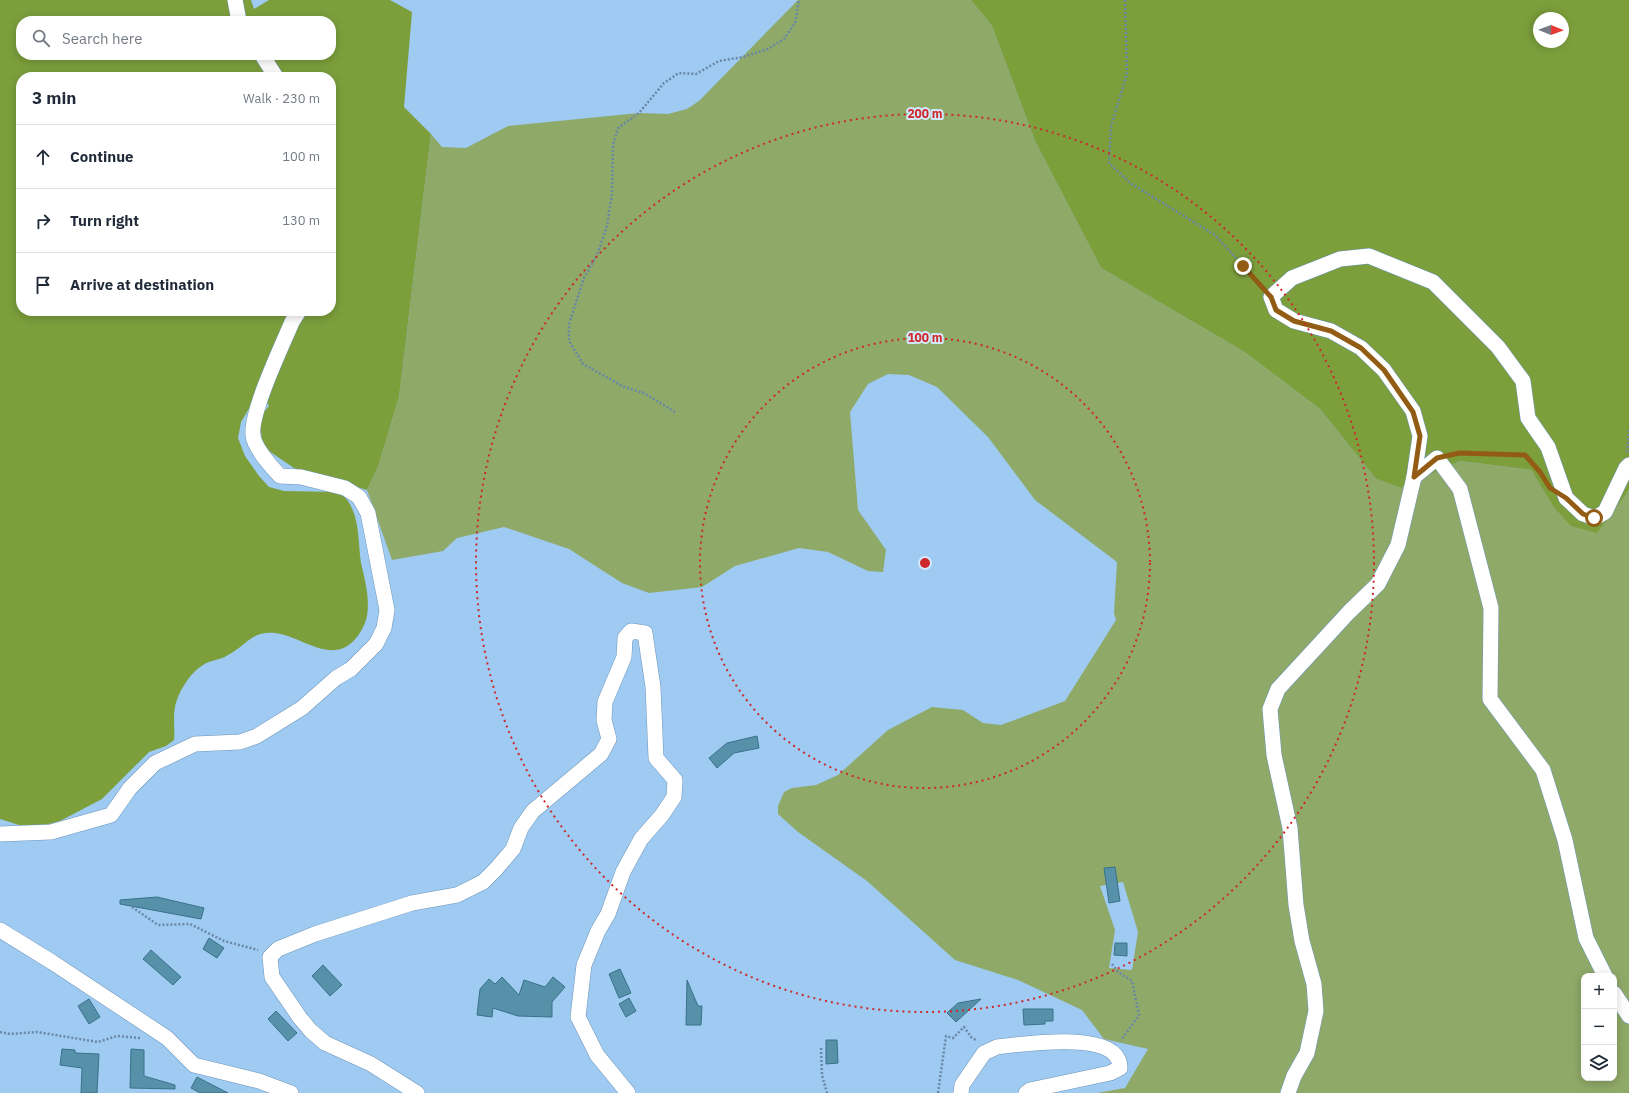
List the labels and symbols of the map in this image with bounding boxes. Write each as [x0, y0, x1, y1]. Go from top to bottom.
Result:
north arrow [1533, 12, 1569, 48]
text: 200 m [907, 106, 943, 121]
route end [1234, 257, 1252, 275]
text: 100 m [907, 330, 943, 345]
route start [1585, 509, 1603, 527]
centre of rings [918, 556, 932, 570]

